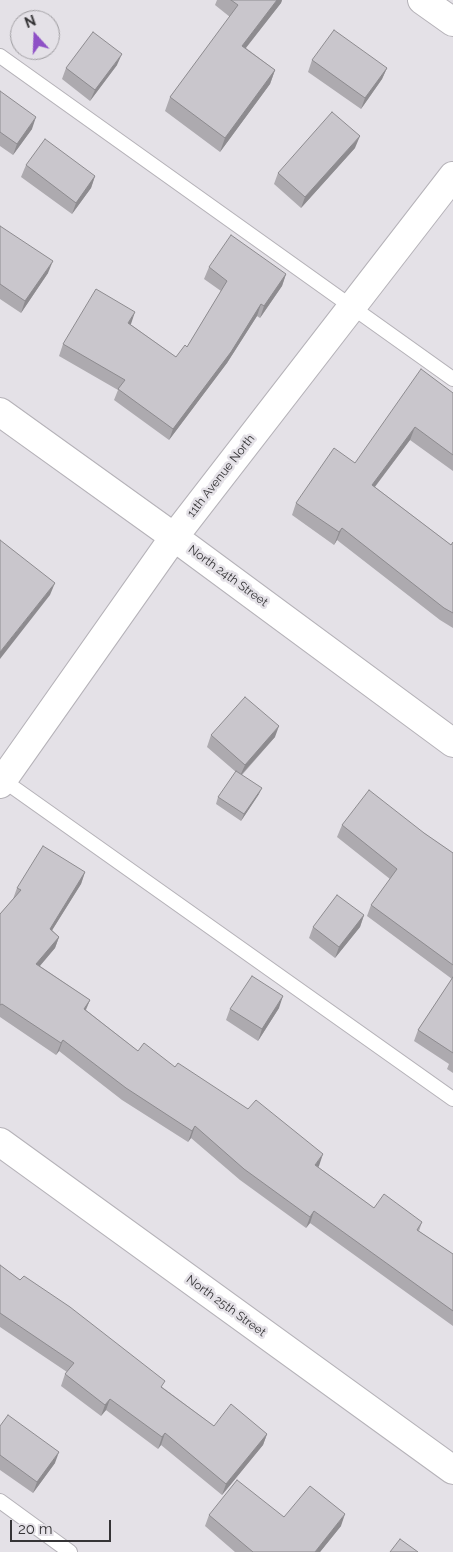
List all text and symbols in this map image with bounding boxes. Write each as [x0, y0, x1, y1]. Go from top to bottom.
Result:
north arrow [10, 10, 60, 60]
text: N [22, 12, 38, 31]
street label: 11th Avenue North [184, 432, 258, 520]
street label: North 24th Street [185, 542, 271, 610]
street label: North 25th Street [183, 1272, 269, 1340]
scale bar [12, 1510, 114, 1542]
text: 20 m [18, 1520, 53, 1538]

